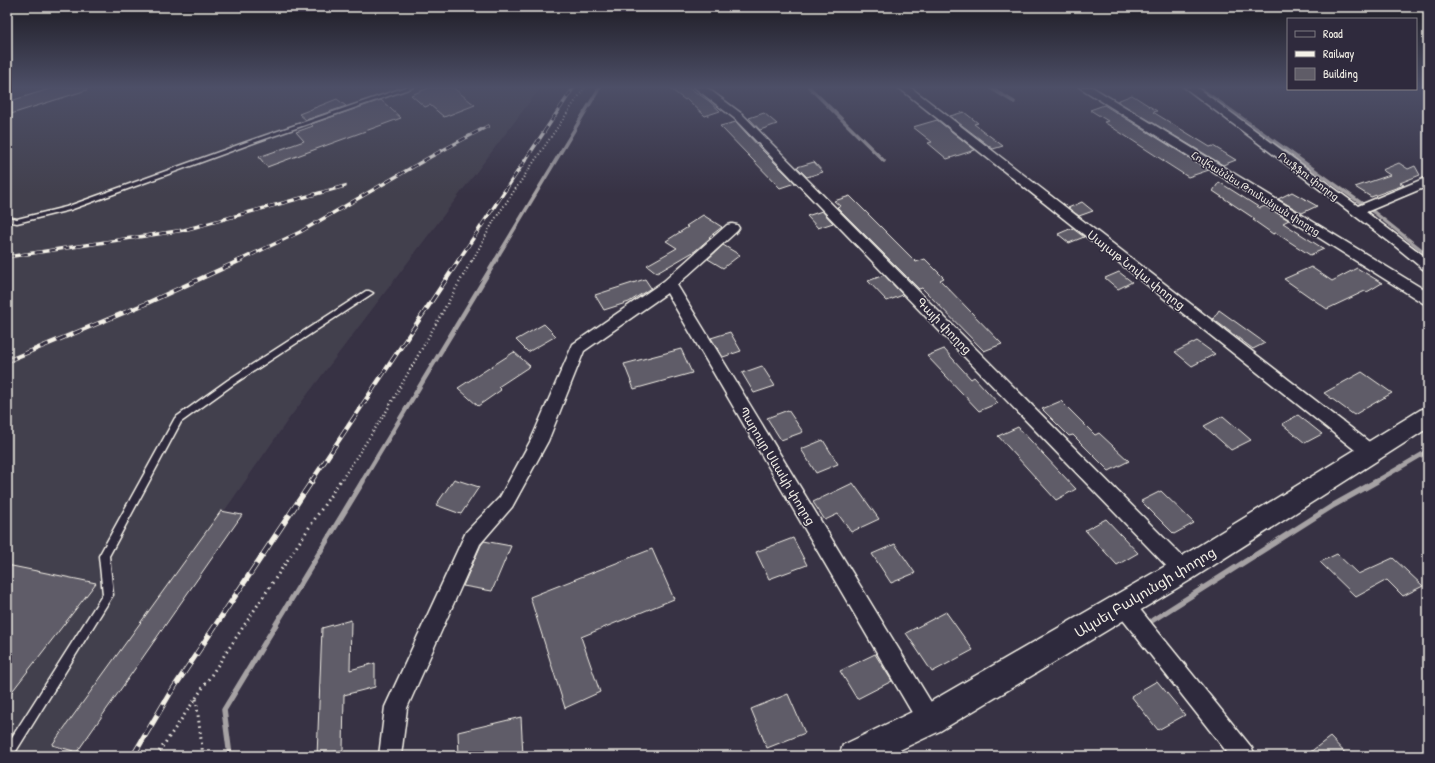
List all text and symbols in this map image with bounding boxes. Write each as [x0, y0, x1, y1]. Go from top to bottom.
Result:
legend [1287, 18, 1417, 90]
text: Road [1323, 25, 1343, 42]
text: Railway [1323, 45, 1354, 62]
text: Building [1323, 65, 1358, 82]
street label: Հովհաննես Թումանյան փողոց [1189, 148, 1323, 239]
street label: Րաֆֆու փողոց [1276, 149, 1342, 203]
street label: Սայաթ Նովա փողոց [1084, 226, 1189, 313]
street label: Գայի փողոց [913, 294, 976, 358]
street label: Պարույր Սևակի փողոց [735, 403, 820, 528]
street label: Ակսել Բակունցի փողոց [1070, 542, 1219, 641]

